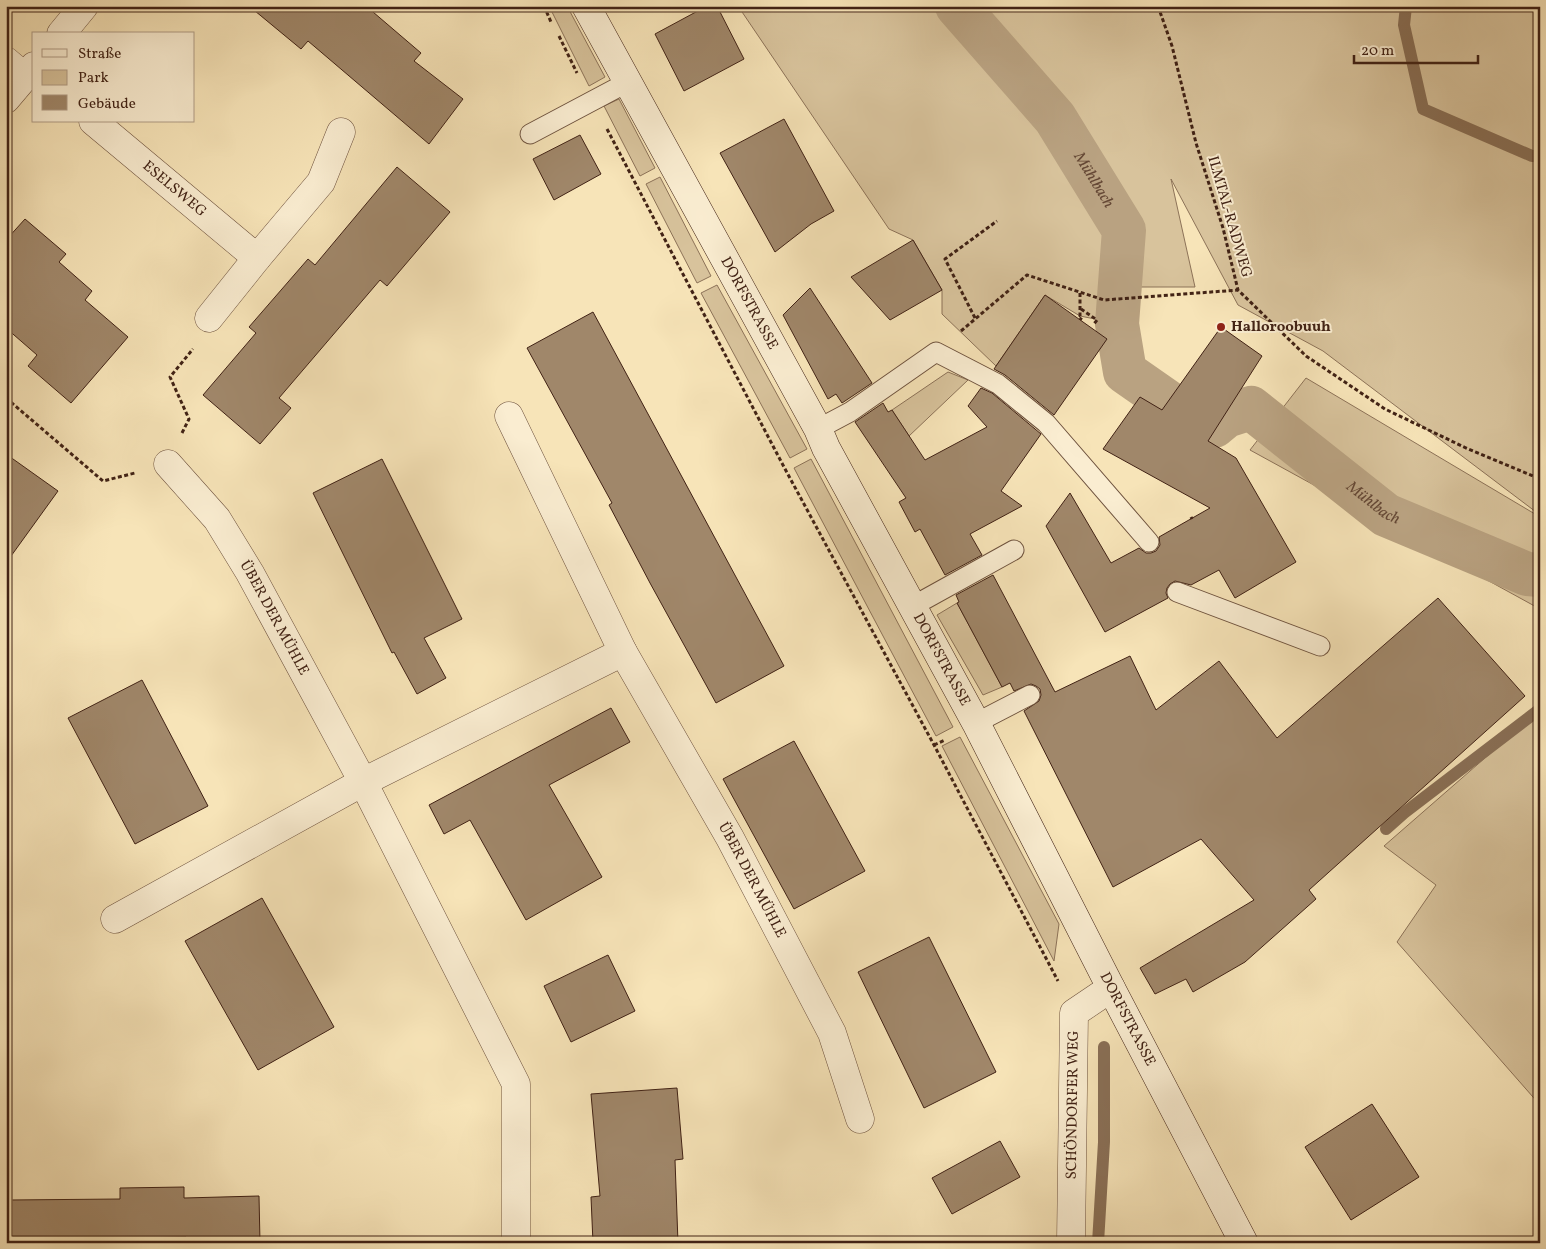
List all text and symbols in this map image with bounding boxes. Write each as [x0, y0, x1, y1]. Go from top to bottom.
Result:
legend [32, 32, 195, 122]
scale bar [1354, 32, 1477, 64]
text: 20 m [1361, 41, 1394, 62]
text: Straße [78, 44, 121, 65]
text: Park [78, 68, 109, 89]
text: Gebäude [78, 94, 136, 115]
water label: Mühlbach [1067, 147, 1119, 213]
street label: ILMTAL-RADWEG [1202, 154, 1256, 280]
street label: ESELSWEG [138, 156, 211, 222]
street label: DORFSTRASSE [715, 253, 783, 353]
place label: Halloroobuuh [1231, 317, 1331, 338]
marker: Halloroobuuh [1215, 321, 1227, 333]
water label: Mühlbach [1341, 476, 1403, 531]
street label: ÜBER DER MÜHLE [234, 557, 314, 679]
street label: DORFSTRASSE [907, 609, 975, 710]
street label: ÜBER DER MÜHLE [713, 818, 791, 942]
street label: DORFSTRASSE [1094, 969, 1160, 1070]
street label: SCHÖNDORFER WEG [1061, 1030, 1084, 1180]

